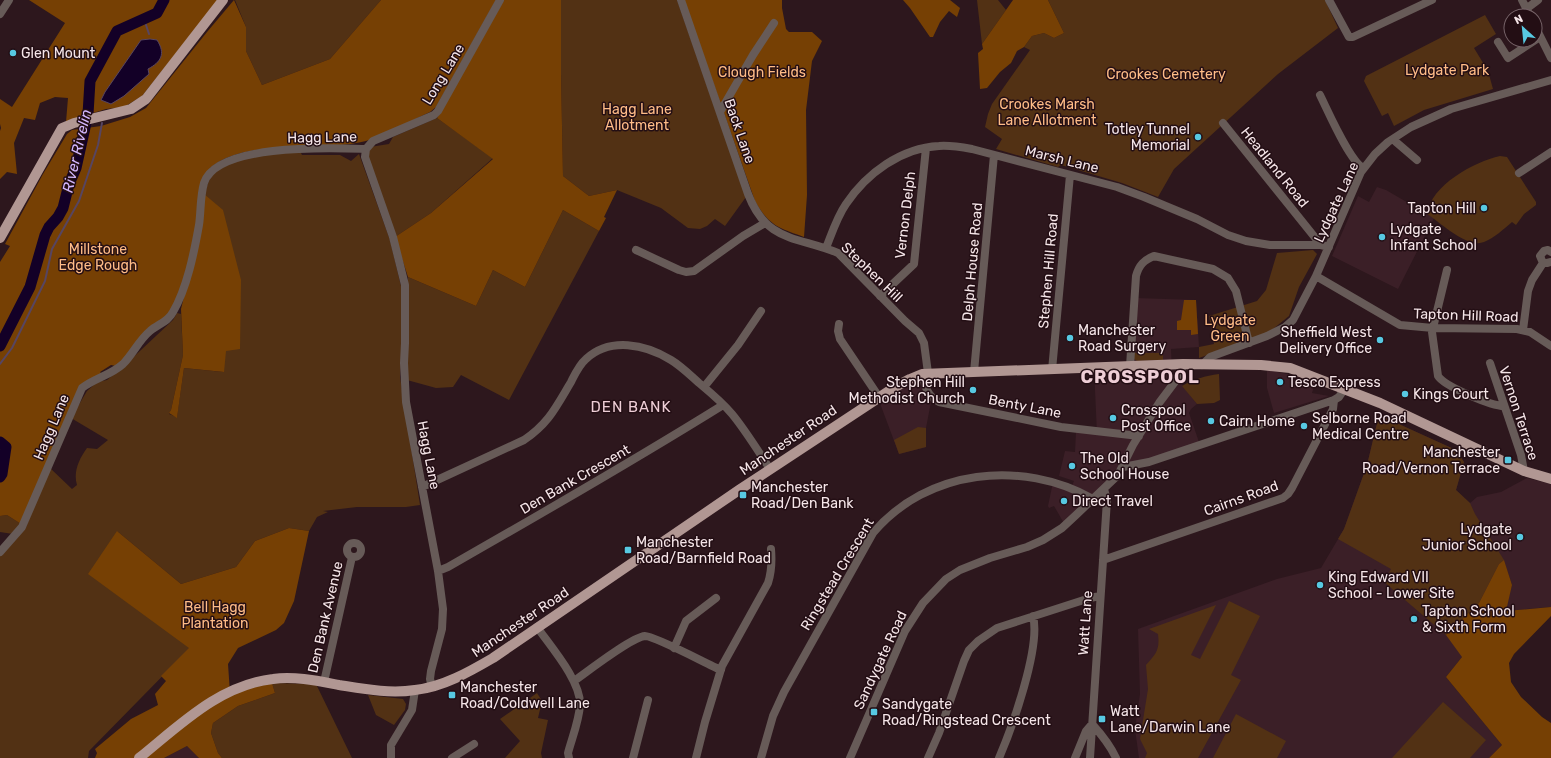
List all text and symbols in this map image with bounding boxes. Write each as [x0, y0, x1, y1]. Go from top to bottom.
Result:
north arrow [1503, 8, 1543, 48]
text: N [1512, 12, 1525, 27]
street label: Long Lane [419, 41, 468, 108]
place label: Glen Mount [21, 45, 96, 62]
marker: Glen Mount [8, 48, 18, 58]
park label: Lydgate Park [1405, 62, 1490, 79]
park label: Clough Fields [718, 64, 806, 81]
park label: Crookes Cemetery [1106, 66, 1226, 83]
park label: Crookes Marsh Lane Allotment [998, 96, 1097, 129]
street label: Back Lane [721, 97, 759, 166]
park label: Hagg Lane Allotment [602, 101, 672, 134]
water label: River Rivelin [59, 107, 95, 195]
place label: Totley Tunnel Memorial [1105, 121, 1190, 154]
street label: Headland Road [1237, 124, 1312, 211]
street label: Hagg Lane [287, 128, 357, 147]
marker: Totley Tunnel Memorial [1193, 132, 1203, 142]
street label: Marsh Lane [1023, 142, 1101, 177]
street label: Lydgate Lane [1310, 159, 1363, 245]
street label: Vernon Delph [892, 170, 919, 260]
place label: Tapton Hill [1408, 200, 1476, 217]
street label: Delph House Road [959, 202, 986, 322]
marker: Tapton Hill [1479, 203, 1489, 213]
street label: Stephen Hill Road [1035, 213, 1062, 329]
place label: Lydgate Infant School [1390, 221, 1477, 254]
marker: Lydgate Infant School [1377, 232, 1387, 242]
street label: Stephen Hill [837, 239, 906, 306]
park label: Millstone Edge Rough [59, 241, 137, 274]
street label: Tapton Hill Road [1413, 305, 1519, 326]
park label: Lydgate Green [1204, 312, 1256, 345]
place label: Manchester Road Surgery [1078, 322, 1166, 355]
place label: Sheffield West Delivery Office [1279, 324, 1373, 357]
marker: Manchester Road Surgery [1065, 333, 1075, 343]
marker: Sheffield West Delivery Office [1375, 335, 1385, 345]
street label: Vernon Terrace [1495, 364, 1542, 463]
district label: CROSSPOOL [1080, 366, 1200, 388]
place label: Stephen Hill Methodist Church [849, 374, 965, 407]
place label: Tesco Express [1288, 374, 1381, 391]
marker: Tesco Express [1275, 377, 1285, 387]
marker: Stephen Hill Methodist Church [968, 385, 978, 395]
place label: Kings Court [1413, 386, 1489, 403]
marker: Kings Court [1400, 389, 1410, 399]
street label: Benty Lane [987, 391, 1063, 422]
street label: Hagg Lane [30, 392, 73, 463]
district label: DEN BANK [591, 398, 671, 416]
street label: Manchester Road [736, 402, 840, 479]
place label: Crosspool Post Office [1121, 402, 1191, 435]
place label: Selborne Road Medical Centre [1312, 410, 1409, 443]
marker: Crosspool Post Office [1108, 413, 1118, 423]
place label: Cairn Home [1219, 413, 1295, 430]
marker: Cairn Home [1206, 416, 1216, 426]
street label: Hagg Lane [414, 419, 444, 491]
marker: Selborne Road Medical Centre [1299, 421, 1309, 431]
street label: Den Bank Crescent [517, 441, 634, 518]
place label: Manchester Road/Vernon Terrace [1362, 444, 1501, 477]
place label: The Old School House [1080, 450, 1169, 483]
marker: Manchester Road/Vernon Terrace [1503, 455, 1513, 465]
marker: The Old School House [1067, 461, 1077, 471]
street label: Cairns Road [1202, 477, 1281, 520]
place label: Manchester Road/Den Bank [751, 479, 854, 512]
marker: Manchester Road/Den Bank [738, 490, 748, 500]
place label: Direct Travel [1072, 493, 1153, 510]
marker: Direct Travel [1059, 496, 1069, 506]
street label: Ringstead Crescent [797, 514, 878, 634]
place label: Lydgate Junior School [1422, 521, 1512, 554]
marker: Lydgate Junior School [1515, 532, 1525, 542]
place label: Manchester Road/Barnfield Road [636, 534, 771, 567]
marker: Manchester Road/Barnfield Road [623, 545, 633, 555]
street label: Den Bank Avenue [304, 559, 347, 675]
place label: King Edward VII School - Lower Site [1328, 569, 1455, 602]
marker: King Edward VII School - Lower Site [1315, 580, 1325, 590]
street label: Manchester Road [468, 584, 572, 661]
street label: Watt Lane [1075, 590, 1096, 656]
park label: Bell Hagg Plantation [181, 599, 249, 632]
place label: Tapton School & Sixth Form [1422, 603, 1515, 636]
street label: Sandygate Road [850, 608, 911, 712]
marker: Tapton School & Sixth Form [1409, 614, 1419, 624]
place label: Manchester Road/Coldwell Lane [460, 679, 590, 712]
marker: Manchester Road/Coldwell Lane [447, 690, 457, 700]
place label: Sandygate Road/Ringstead Crescent [882, 696, 1051, 729]
place label: Watt Lane/Darwin Lane [1110, 703, 1230, 736]
marker: Sandygate Road/Ringstead Crescent [869, 707, 879, 717]
marker: Watt Lane/Darwin Lane [1097, 714, 1107, 724]

